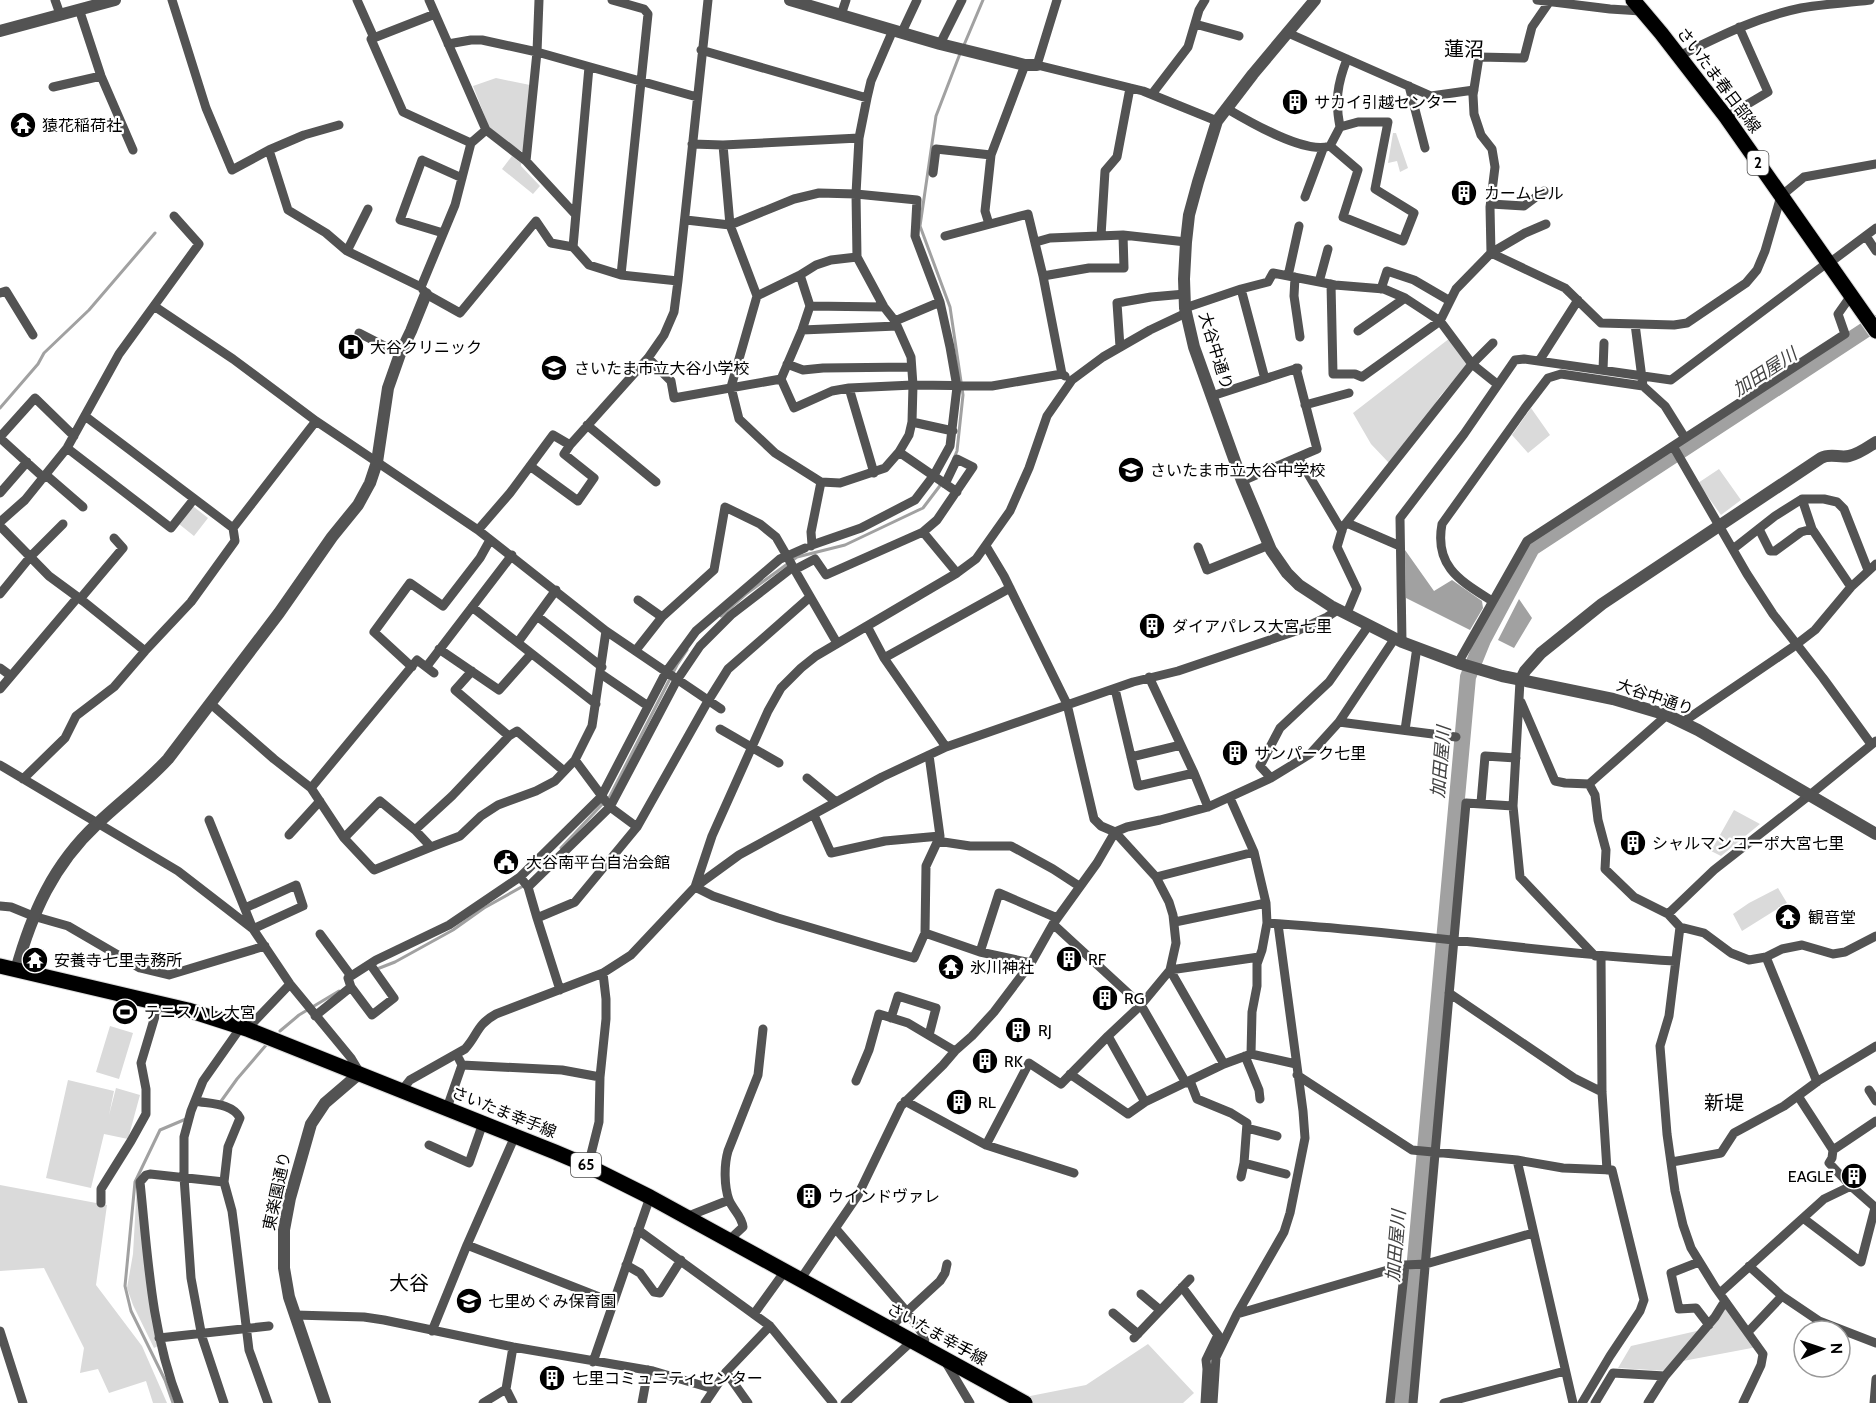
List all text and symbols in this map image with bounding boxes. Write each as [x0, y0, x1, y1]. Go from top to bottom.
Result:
street label: さいたま春日部線 [1673, 23, 1765, 137]
district label: 蓮沼 [1444, 37, 1484, 61]
building icon: サカイ引越センター [1280, 87, 1310, 117]
place label: サカイ引越センター [1314, 93, 1458, 112]
temple icon: 猿花稲荷社 [8, 110, 38, 140]
place label: 猿花稲荷社 [42, 116, 122, 135]
road number: 2 [1748, 151, 1768, 175]
building icon: カームヒル [1449, 178, 1479, 208]
place label: カームヒル [1484, 184, 1564, 203]
street label: 大谷中通り [1195, 310, 1237, 392]
hospital icon: 大谷クリニック [336, 332, 366, 362]
place label: 大谷クリニック [370, 338, 482, 357]
water label: 加田屋川 [1729, 342, 1803, 401]
school or university icon: さいたま市立大谷小学校 [539, 353, 569, 383]
place label: さいたま市立大谷小学校 [574, 359, 750, 378]
school or university icon: さいたま市立大谷中学校 [1116, 455, 1146, 485]
place label: さいたま市立大谷中学校 [1150, 461, 1326, 480]
building icon: ダイアパレス大宮七里 [1137, 611, 1167, 641]
place label: ダイアパレス大宮七里 [1172, 617, 1332, 636]
street label: 大谷中通り [1614, 675, 1696, 719]
water label: 加田屋川 [1427, 723, 1455, 799]
building icon: サンパーク七里 [1220, 738, 1250, 768]
place label: サンパーク七里 [1254, 744, 1366, 763]
building icon: シャルマンコーポ大宮七里 [1618, 828, 1648, 858]
place label: シャルマンコーポ大宮七里 [1652, 834, 1844, 853]
public building icon: 大谷南平台自治会館 [491, 847, 521, 877]
place label: 大谷南平台自治会館 [526, 853, 670, 872]
temple icon: 観音堂 [1773, 902, 1803, 932]
place label: 観音堂 [1808, 908, 1856, 927]
building icon: RF [1054, 944, 1084, 974]
temple icon: 安養寺七里寺務所 [20, 945, 50, 975]
place label: RF [1088, 950, 1107, 969]
place label: 安養寺七里寺務所 [54, 951, 182, 970]
temple icon: 氷川神社 [936, 952, 966, 982]
place label: 氷川神社 [970, 958, 1034, 977]
building icon: RG [1090, 983, 1120, 1013]
place label: RG [1124, 989, 1144, 1008]
sports icon: テニスハレ大宮 [110, 997, 140, 1027]
place label: テニスハレ大宮 [144, 1003, 256, 1022]
building icon: RJ [1003, 1015, 1033, 1045]
place label: RJ [1038, 1021, 1052, 1040]
building icon: RK [970, 1046, 1000, 1076]
place label: RK [1004, 1052, 1023, 1071]
street label: さいたま幸手線 [449, 1082, 559, 1142]
building icon: RL [944, 1087, 974, 1117]
district label: 新堤 [1704, 1091, 1744, 1115]
place label: RL [978, 1093, 996, 1112]
street label: 東楽園通り [259, 1150, 295, 1232]
road number: 65 [571, 1153, 601, 1177]
building icon: EAGLE [1839, 1161, 1869, 1191]
place label: EAGLE [1788, 1167, 1834, 1186]
building icon: ウインドヴァレ [794, 1181, 824, 1211]
place label: ウインドヴァレ [828, 1187, 940, 1206]
water label: 加田屋川 [1382, 1207, 1410, 1283]
district label: 大谷 [389, 1271, 429, 1295]
school or university icon: 七里めぐみ保育園 [454, 1286, 484, 1316]
place label: 七里めぐみ保育園 [488, 1292, 616, 1311]
street label: さいたま幸手線 [884, 1299, 990, 1369]
north arrow [1792, 1319, 1852, 1379]
text: N [1827, 1343, 1846, 1354]
building icon: 七里コミュニティセンター [537, 1363, 567, 1393]
place label: 七里コミュニティセンター [572, 1369, 763, 1388]

